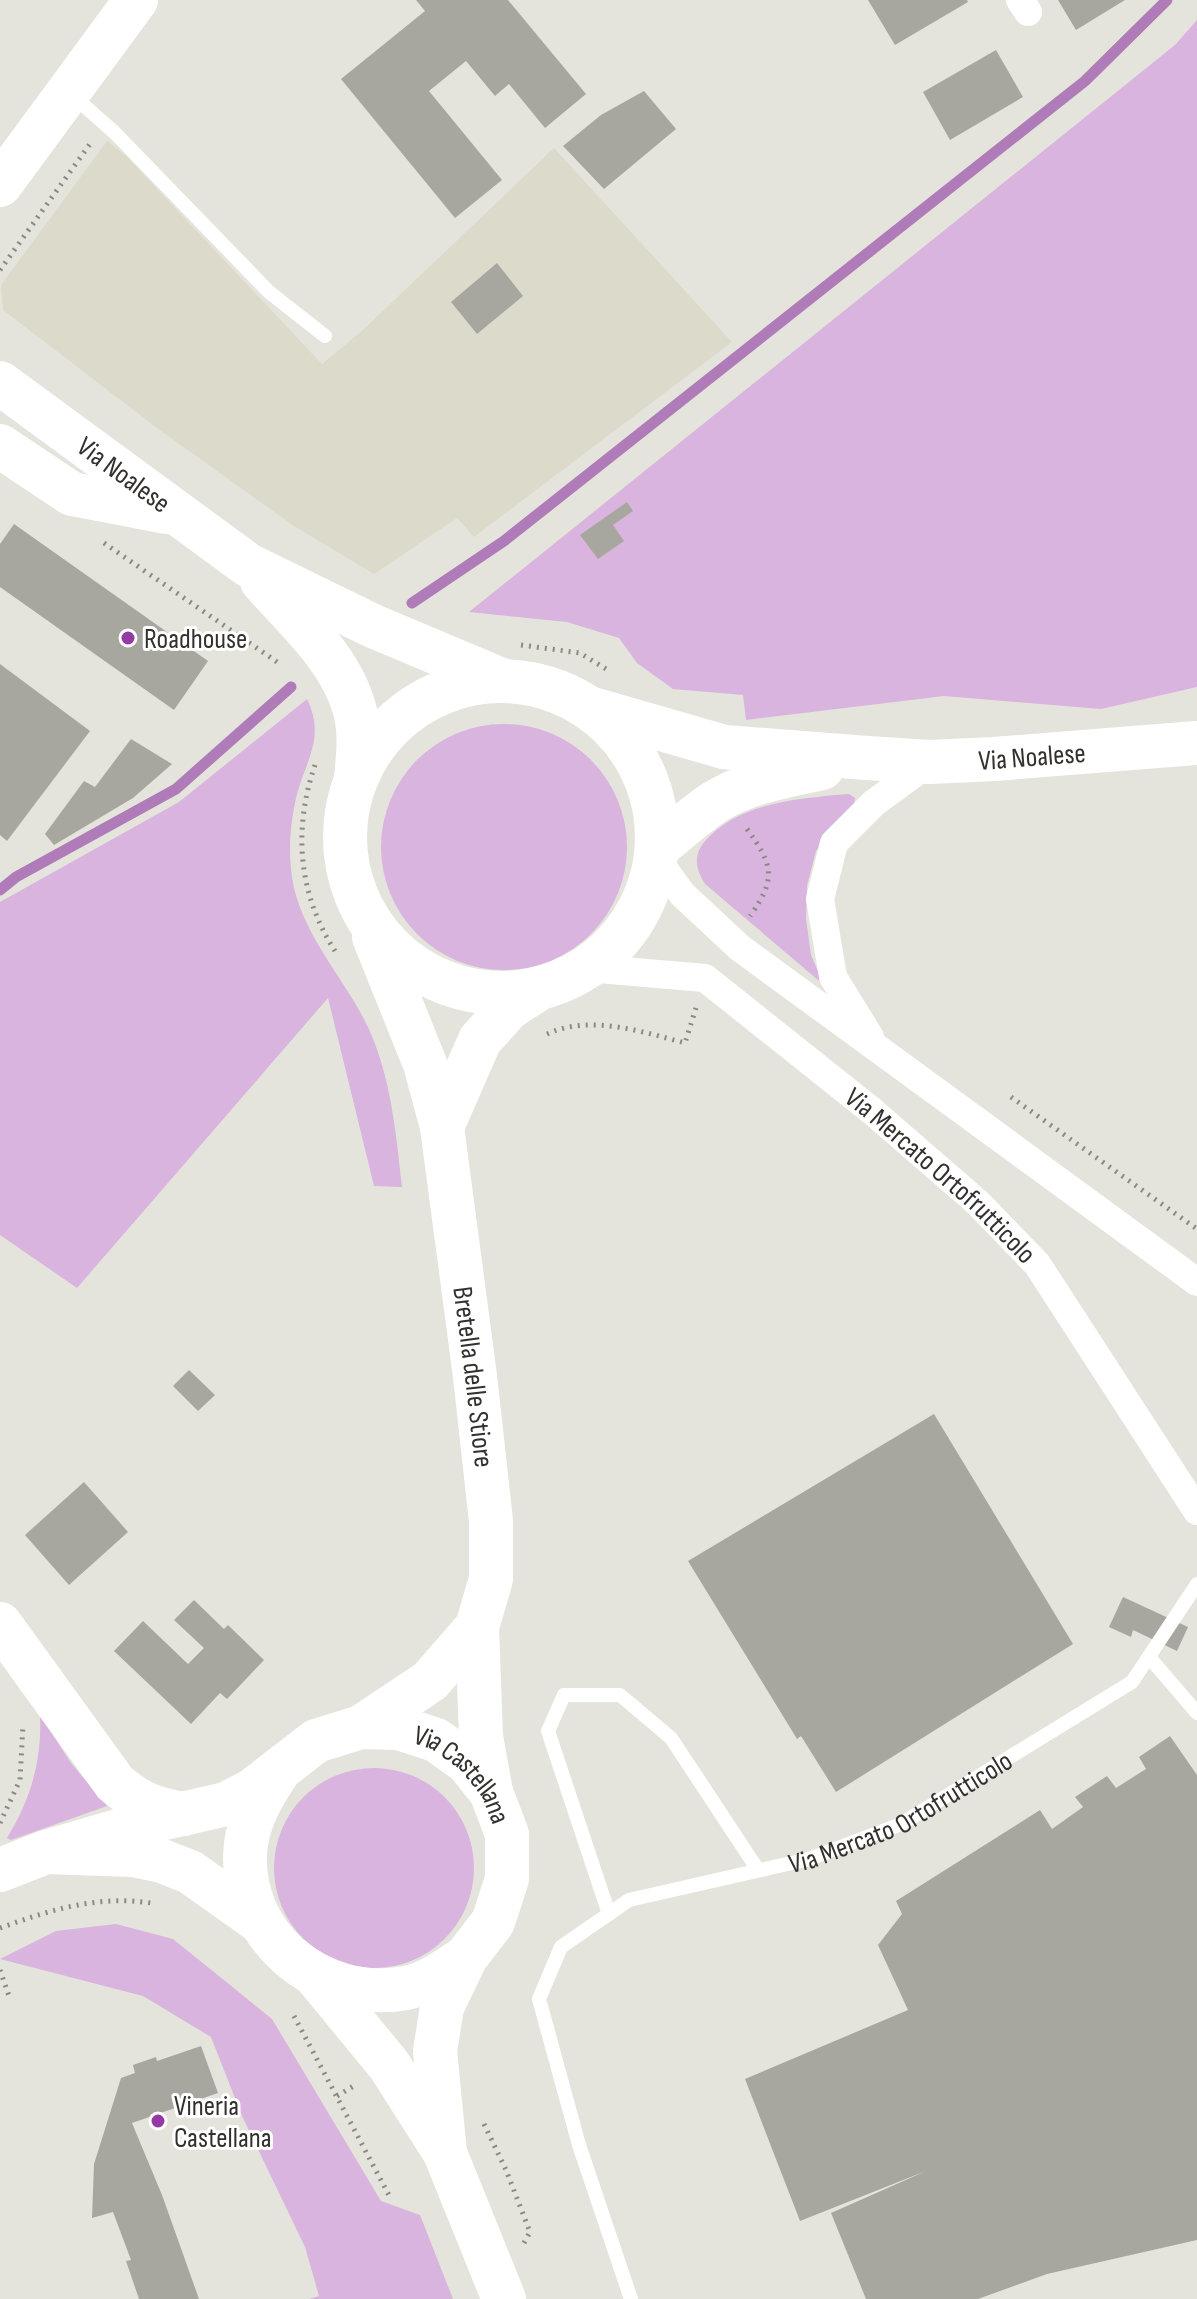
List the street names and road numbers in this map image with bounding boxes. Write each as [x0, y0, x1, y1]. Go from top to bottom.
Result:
street label: Via Noalese [70, 430, 176, 520]
street label: Via Noalese [978, 737, 1087, 778]
street label: Via Mercato Ortofrutticolo [838, 1081, 1042, 1271]
street label: Bretella delle Stiore [445, 1285, 500, 1469]
street label: Via Castellana [410, 1719, 516, 1829]
street label: Via Mercato Ortofrutticolo [785, 1745, 1019, 1881]

